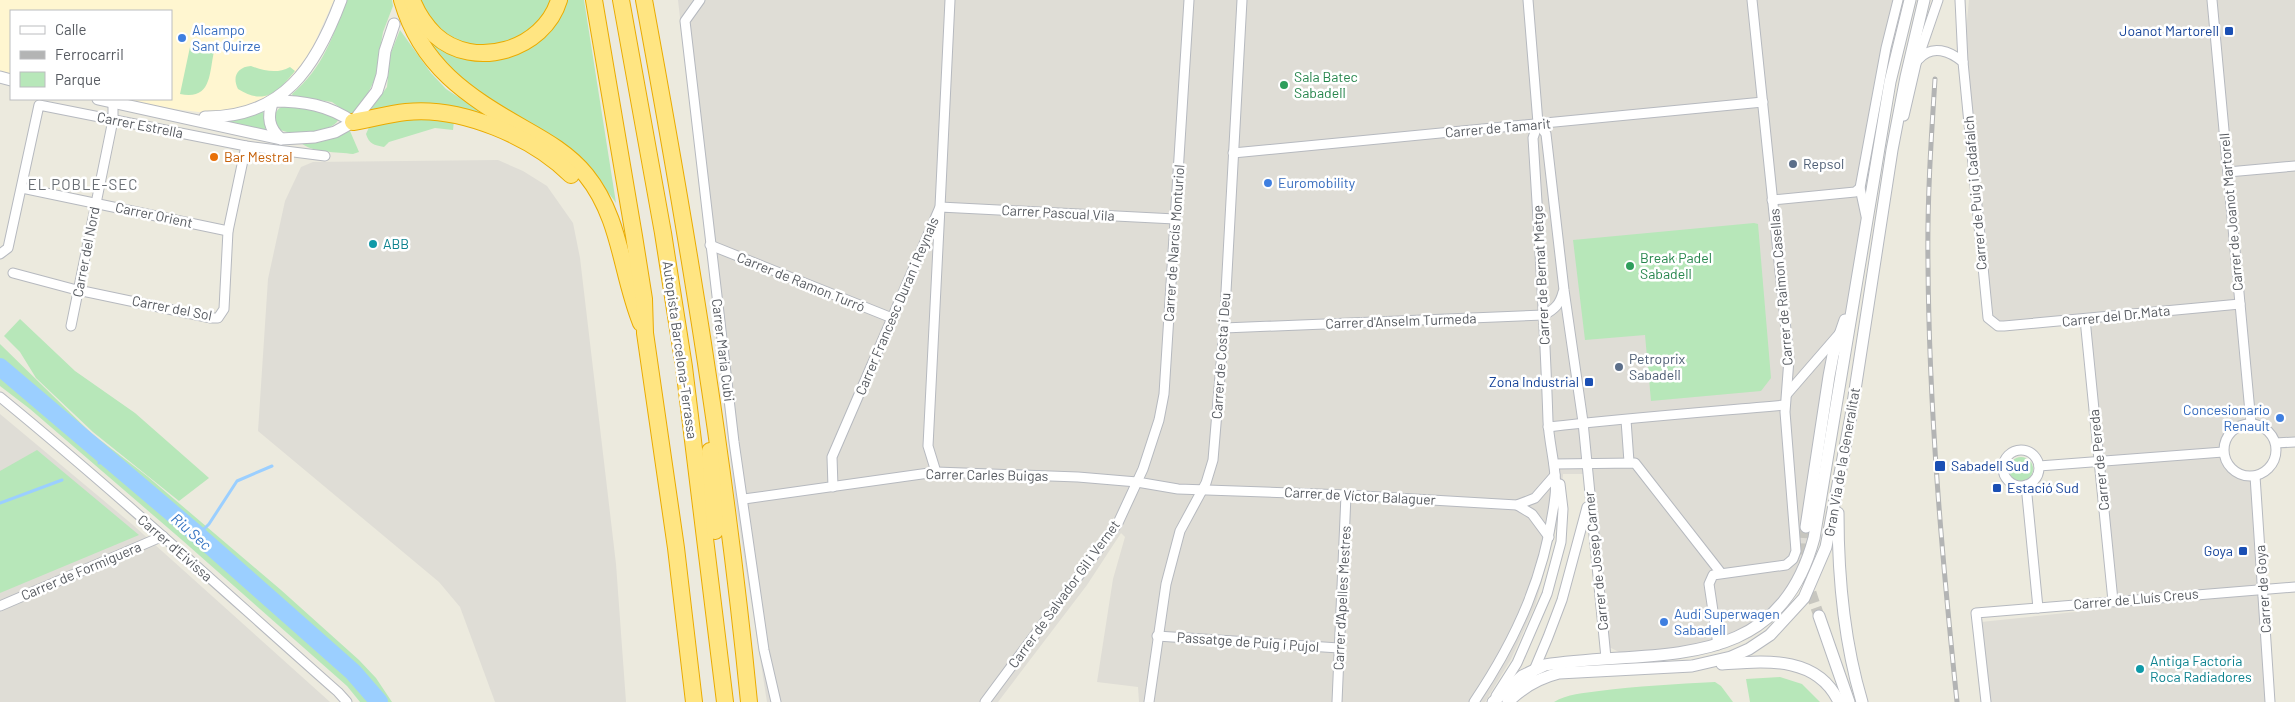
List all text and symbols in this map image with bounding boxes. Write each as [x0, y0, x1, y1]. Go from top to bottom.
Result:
legend [10, 10, 172, 100]
text: Calle [55, 20, 87, 38]
place label: Alcampo Sant Quirze [192, 21, 261, 54]
place label: Joanot Martorell [2119, 22, 2219, 39]
marker: Joanot Martorell [2223, 25, 2235, 37]
marker: Alcampo Sant Quirze [176, 32, 188, 44]
text: Ferrocarril [55, 45, 124, 63]
place label: Sala Batec Sabadell [1294, 68, 1358, 101]
text: Parque [55, 70, 101, 88]
marker: Sala Batec Sabadell [1278, 79, 1290, 91]
street label: Carrer Estrella [96, 108, 185, 141]
street label: Carrer de Tamarit [1444, 114, 1552, 141]
street label: Carrer de Puig i Cadafalch [1959, 115, 1990, 271]
street label: Carrer de Joanot Martorell [2215, 132, 2246, 292]
place label: Bar Mestral [224, 148, 292, 165]
marker: Bar Mestral [208, 151, 220, 163]
place label: Repsol [1803, 155, 1844, 172]
marker: Repsol [1787, 158, 1799, 170]
street label: Carrer de Narcís Monturiol [1160, 164, 1187, 322]
place label: Euromobility [1278, 174, 1356, 191]
district label: EL POBLE-SEC [28, 175, 138, 193]
marker: Euromobility [1262, 177, 1274, 189]
street label: Carrer Orient [114, 198, 194, 231]
street label: Carrer Pascual Vila [1001, 201, 1115, 224]
street label: Carrer del Nord [68, 205, 103, 299]
street label: Carrer de Bernat Metge [1528, 205, 1553, 345]
street label: Carrer de Raimon Casellas [1765, 207, 1796, 366]
street label: Carrer Francesc Duran i Reynals [851, 214, 942, 397]
place label: ABB [383, 235, 409, 252]
marker: ABB [367, 238, 379, 250]
street label: Carrer de Ramon Turró [735, 248, 868, 315]
place label: Break Padel Sabadell [1640, 249, 1712, 282]
street label: Autopista Barcelona-Terrassa [660, 260, 701, 440]
marker: Break Padel Sabadell [1624, 260, 1636, 272]
street label: Carrer del Sol [131, 291, 214, 324]
street label: Carrer de Costa i Deu [1208, 292, 1233, 420]
street label: Carrer María Cubi [709, 298, 738, 402]
street label: Carrer del Dr.Mata [2061, 301, 2171, 330]
street label: Carrer d'Anselm Turmeda [1325, 309, 1477, 332]
place label: Petroprix Sabadell [1629, 350, 1686, 383]
marker: Petroprix Sabadell [1613, 361, 1625, 373]
place label: Zona Industrial [1489, 373, 1579, 390]
marker: Zona Industrial [1583, 376, 1595, 388]
street label: Gran Via de la Generalitat [1820, 386, 1863, 538]
place label: Concesionario Renault [2183, 401, 2270, 434]
street label: Carrer de Pereda [2085, 409, 2112, 512]
marker: Concesionario Renault [2274, 412, 2286, 424]
place label: Sabadell Sud [1951, 457, 2029, 474]
marker: Sabadell Sud [1933, 459, 1947, 473]
street label: Carrer Carles Buigas [925, 465, 1049, 484]
place label: Estació Sud [2007, 479, 2079, 496]
marker: Estació Sud [1991, 482, 2003, 494]
street label: Carrer de Víctor Balaguer [1284, 483, 1436, 508]
street label: Carrer de Josep Carner [1580, 491, 1611, 632]
water label: Riu Sec [168, 509, 216, 554]
street label: Carrer d'Eivissa [135, 511, 216, 585]
street label: Carrer de Salvador Gil i Vernet [1004, 516, 1123, 671]
street label: Carrer d'Apelles Mestres [1329, 525, 1354, 671]
street label: Carrer de Formiguera [18, 538, 143, 604]
place label: Goya [2204, 542, 2233, 559]
street label: Carrer de Goya [2251, 544, 2274, 634]
marker: Goya [2237, 545, 2249, 557]
street label: Carrer de Lluís Creus [2073, 585, 2199, 612]
place label: Audi Superwagen Sabadell [1674, 605, 1780, 638]
marker: Audi Superwagen Sabadell [1658, 616, 1670, 628]
street label: Passatge de Puig i Pujol [1176, 628, 1320, 655]
place label: Antiga Factoria Roca Radiadores [2150, 652, 2252, 685]
marker: Antiga Factoria Roca Radiadores [2134, 663, 2146, 675]

